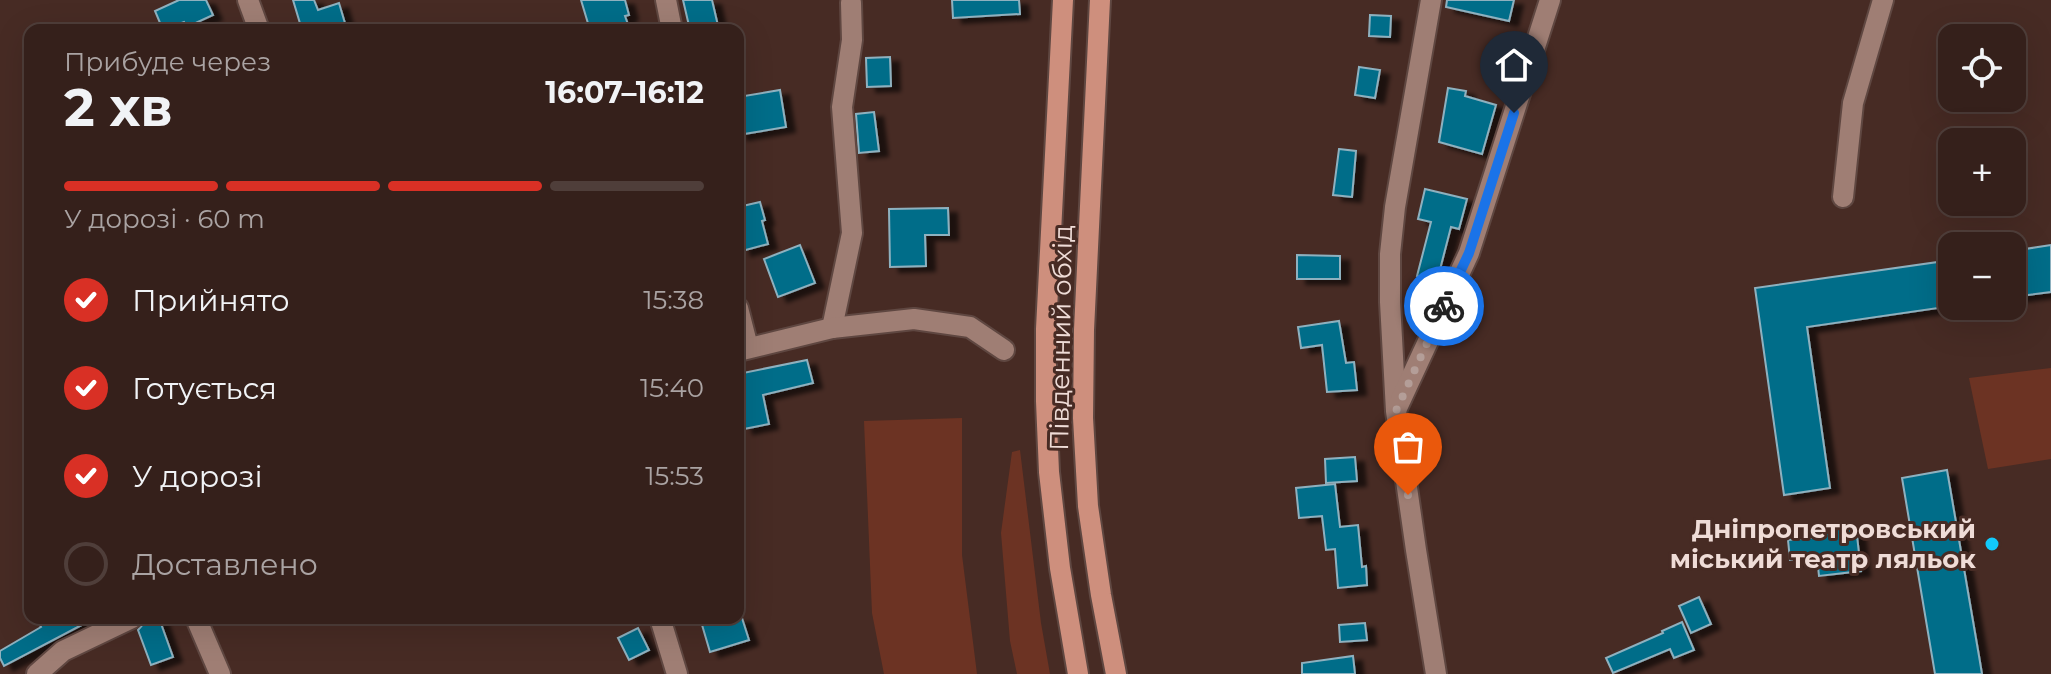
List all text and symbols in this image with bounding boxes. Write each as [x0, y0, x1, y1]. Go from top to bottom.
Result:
map controls [1938, 24, 2026, 320]
button: locate [1938, 24, 2026, 112]
pin [1480, 31, 1548, 113]
icon: home [1492, 43, 1536, 87]
text: Прибуде через [64, 46, 271, 78]
text: 16:07–16:12 [545, 74, 704, 111]
text: 2 хв [64, 76, 173, 139]
button: + [1938, 128, 2026, 216]
text: У дорозі · 60 m [64, 203, 265, 235]
street label: Південний обхід [1043, 225, 1079, 451]
button: − [1938, 232, 2026, 320]
courier [1404, 266, 1484, 346]
icon: check [64, 278, 108, 322]
text: Прийнято [132, 282, 290, 319]
text: 15:38 [643, 284, 704, 316]
icon: bike [1422, 284, 1466, 328]
icon: check [64, 366, 108, 410]
text: Готується [132, 370, 277, 407]
text: 15:40 [640, 372, 704, 404]
pin [1374, 413, 1442, 495]
icon: bag [1386, 425, 1430, 469]
icon: check [64, 454, 108, 498]
text: У дорозі [132, 458, 263, 495]
text: 15:53 [645, 460, 704, 492]
place label: Дніпропетровський міський театр ляльок [1670, 513, 1976, 575]
marker: Дніпропетровський міський театр ляльок [1983, 535, 2001, 553]
text: Доставлено [132, 546, 318, 583]

